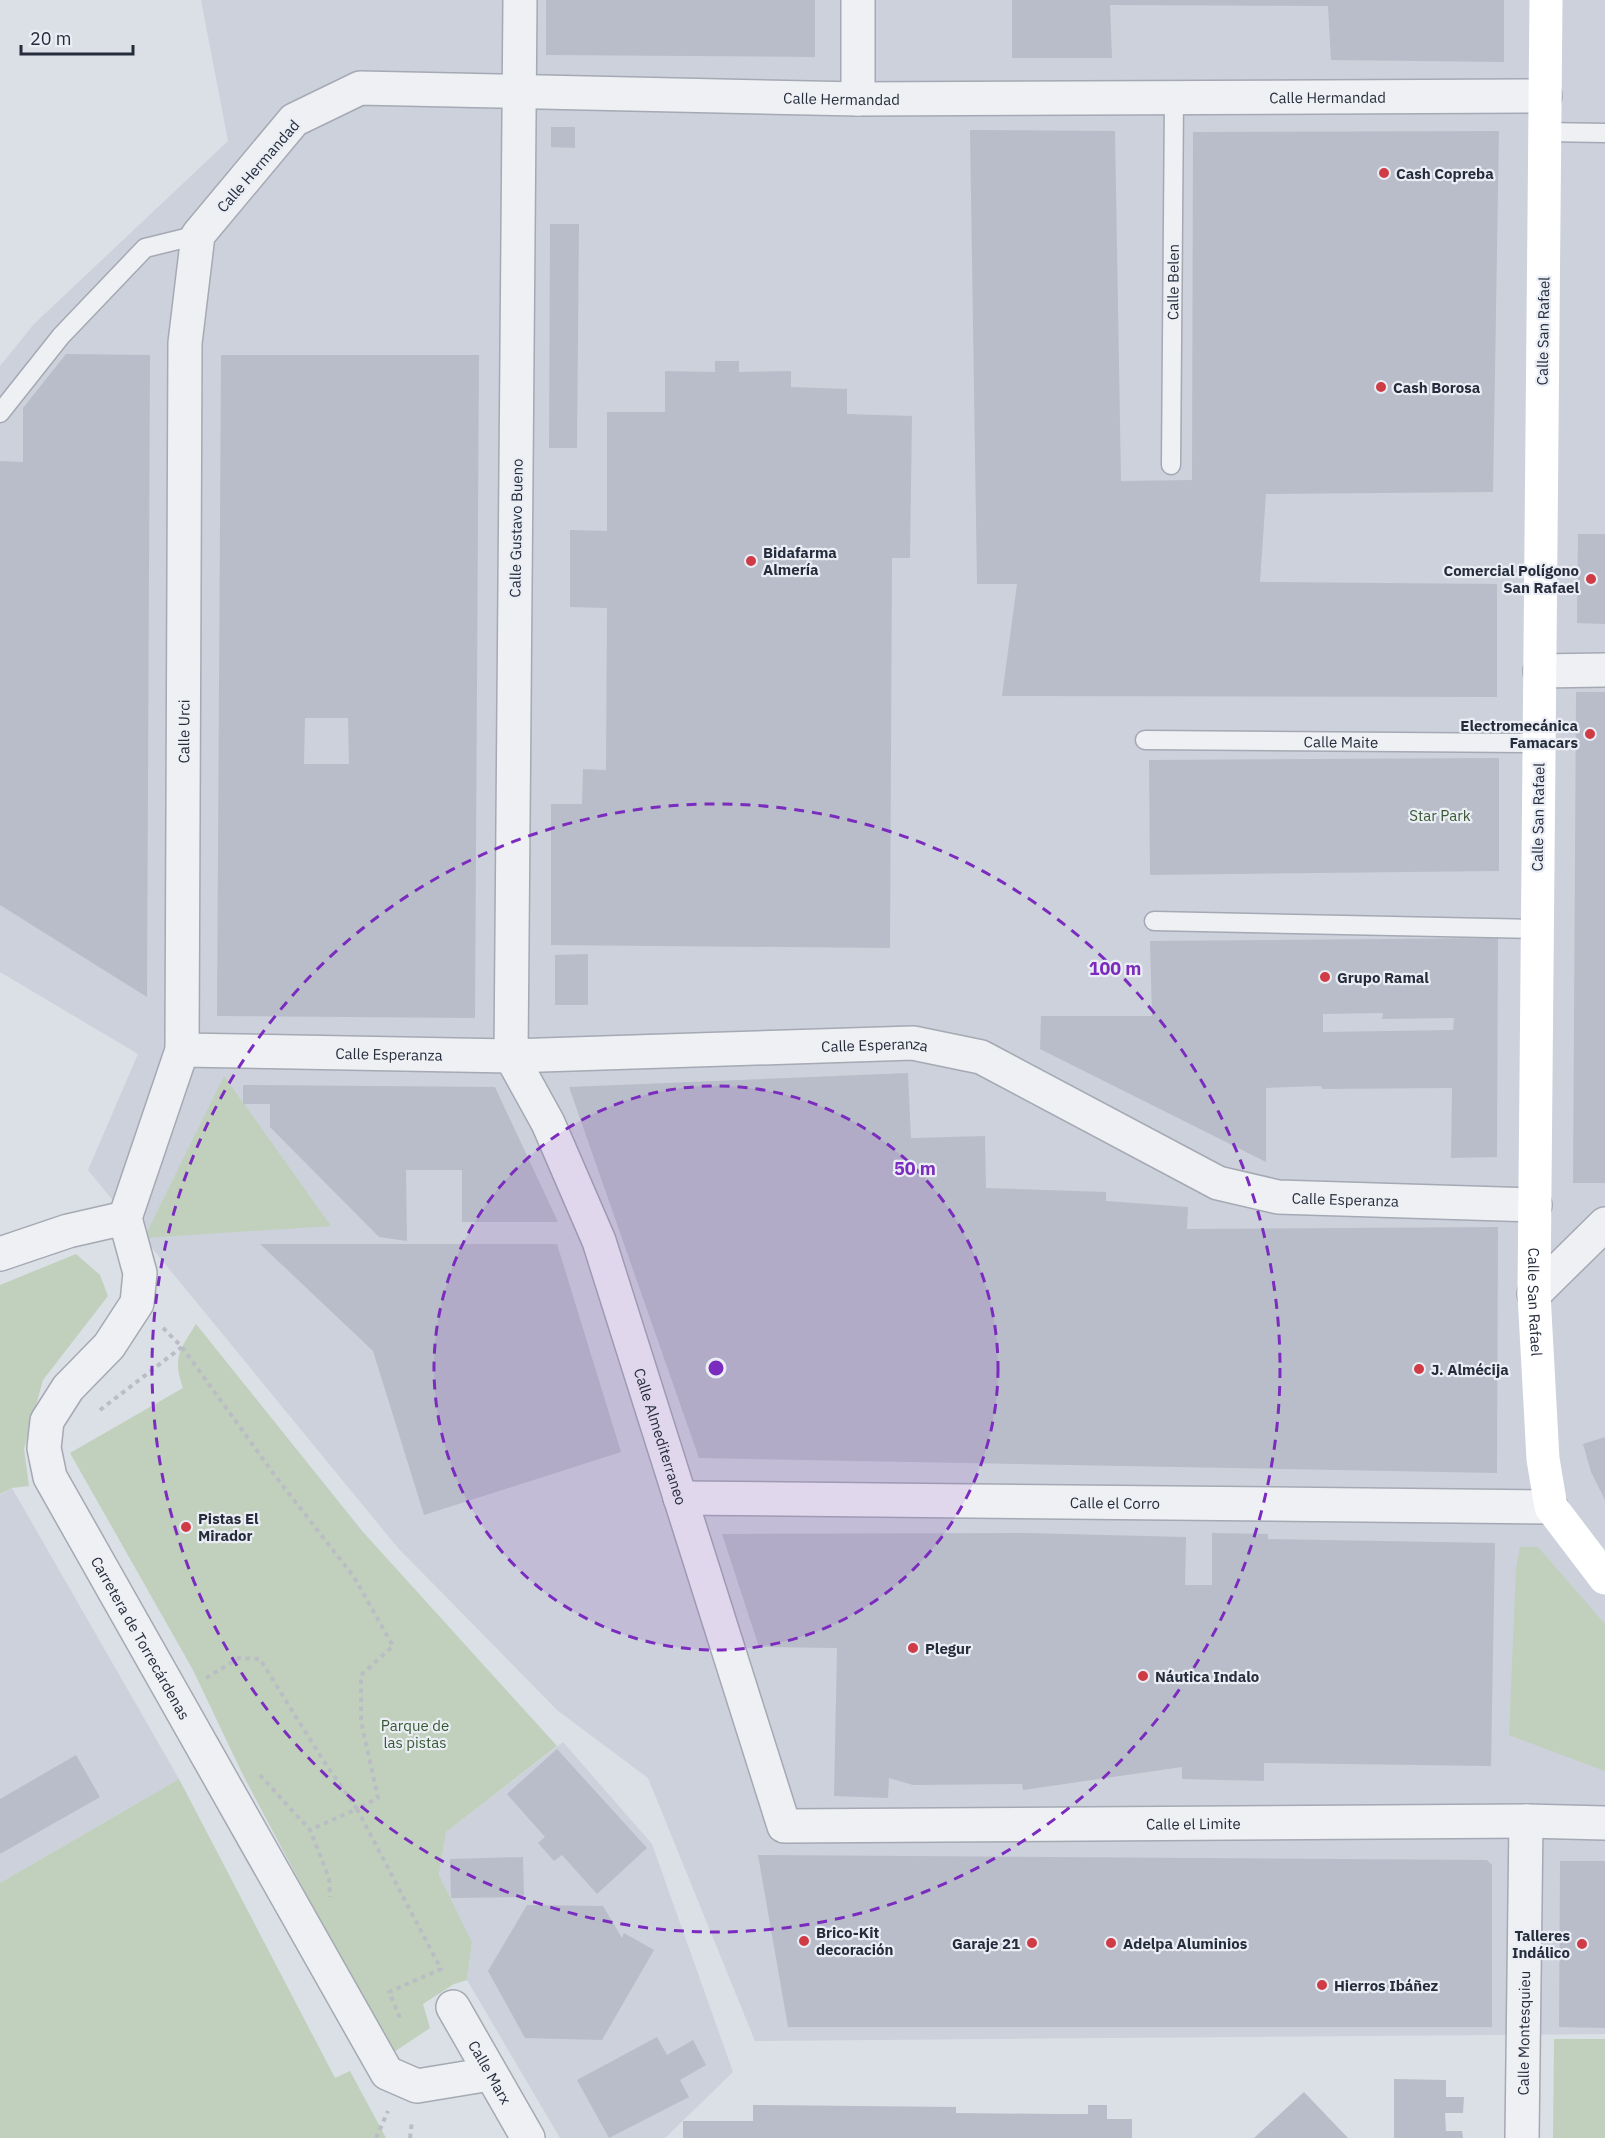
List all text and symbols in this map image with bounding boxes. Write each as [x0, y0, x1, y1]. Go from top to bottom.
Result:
scale bar [21, 18, 134, 56]
text: 20 m [30, 27, 72, 50]
street label: Calle Hermandad [1269, 87, 1386, 107]
street label: Calle Hermandad [783, 88, 900, 109]
street label: Calle Hermandad [213, 116, 303, 216]
place label: Cash Copreba [1396, 164, 1494, 183]
marker: Cash Copreba [1377, 166, 1391, 180]
street label: Calle Belen [1163, 244, 1182, 320]
street label: Calle San Rafael [1533, 277, 1553, 385]
place label: Cash Borosa [1393, 378, 1481, 397]
marker: Cash Borosa [1374, 380, 1388, 394]
street label: Calle Gustavo Bueno [505, 458, 527, 598]
place label: Bidafarma Almería [763, 543, 837, 579]
marker: Bidafarma Almería [744, 554, 758, 568]
place label: Comercial Polígono San Rafael [1443, 561, 1579, 597]
marker: Comercial Polígono San Rafael [1584, 572, 1598, 586]
street label: Calle Urci [174, 699, 193, 764]
place label: Electromecánica Famacars [1460, 716, 1578, 752]
marker: Electromecánica Famacars [1583, 727, 1597, 741]
street label: Calle Maite [1304, 732, 1378, 751]
street label: Calle San Rafael [1528, 763, 1548, 871]
park label: Star Park [1409, 806, 1471, 825]
text: 100 m [1089, 957, 1141, 980]
place label: Grupo Ramal [1337, 968, 1429, 987]
marker: Grupo Ramal [1318, 970, 1332, 984]
street label: Calle Esperanza [821, 1033, 930, 1055]
street label: Calle Esperanza [335, 1043, 443, 1064]
text: 50 m [894, 1157, 936, 1180]
street label: Calle Esperanza [1291, 1188, 1399, 1210]
street label: Calle San Rafael [1524, 1247, 1547, 1357]
centre of rings [706, 1358, 726, 1378]
place label: J. Almécija [1431, 1360, 1509, 1379]
marker: J. Almécija [1412, 1362, 1426, 1376]
street label: Calle Almediterraneo [630, 1366, 691, 1507]
street label: Calle el Corro [1070, 1493, 1160, 1512]
place label: Pistas El Mirador [198, 1509, 259, 1545]
marker: Pistas El Mirador [179, 1520, 193, 1534]
street label: Carretera de Torrecárdenas [87, 1553, 195, 1723]
place label: Plegur [925, 1639, 971, 1658]
marker: Plegur [906, 1641, 920, 1655]
place label: Náutica Indalo [1155, 1667, 1259, 1686]
marker: Náutica Indalo [1136, 1669, 1150, 1683]
park label: Parque de las pistas [381, 1716, 449, 1752]
street label: Calle el Limite [1146, 1813, 1241, 1833]
place label: Brico-Kit decoración [816, 1923, 894, 1959]
place label: Talleres Indálico [1512, 1926, 1570, 1962]
marker: Brico-Kit decoración [797, 1934, 811, 1948]
place label: Garaje 21 [952, 1934, 1020, 1953]
place label: Adelpa Aluminios [1123, 1934, 1248, 1953]
marker: Garaje 21 [1025, 1936, 1039, 1950]
marker: Adelpa Aluminios [1104, 1936, 1118, 1950]
marker: Talleres Indálico [1575, 1937, 1589, 1951]
street label: Calle Montesquieu [1513, 1970, 1534, 2096]
place label: Hierros Ibáñez [1334, 1976, 1439, 1995]
marker: Hierros Ibáñez [1315, 1978, 1329, 1992]
street label: Calle Marx [464, 2037, 516, 2108]

